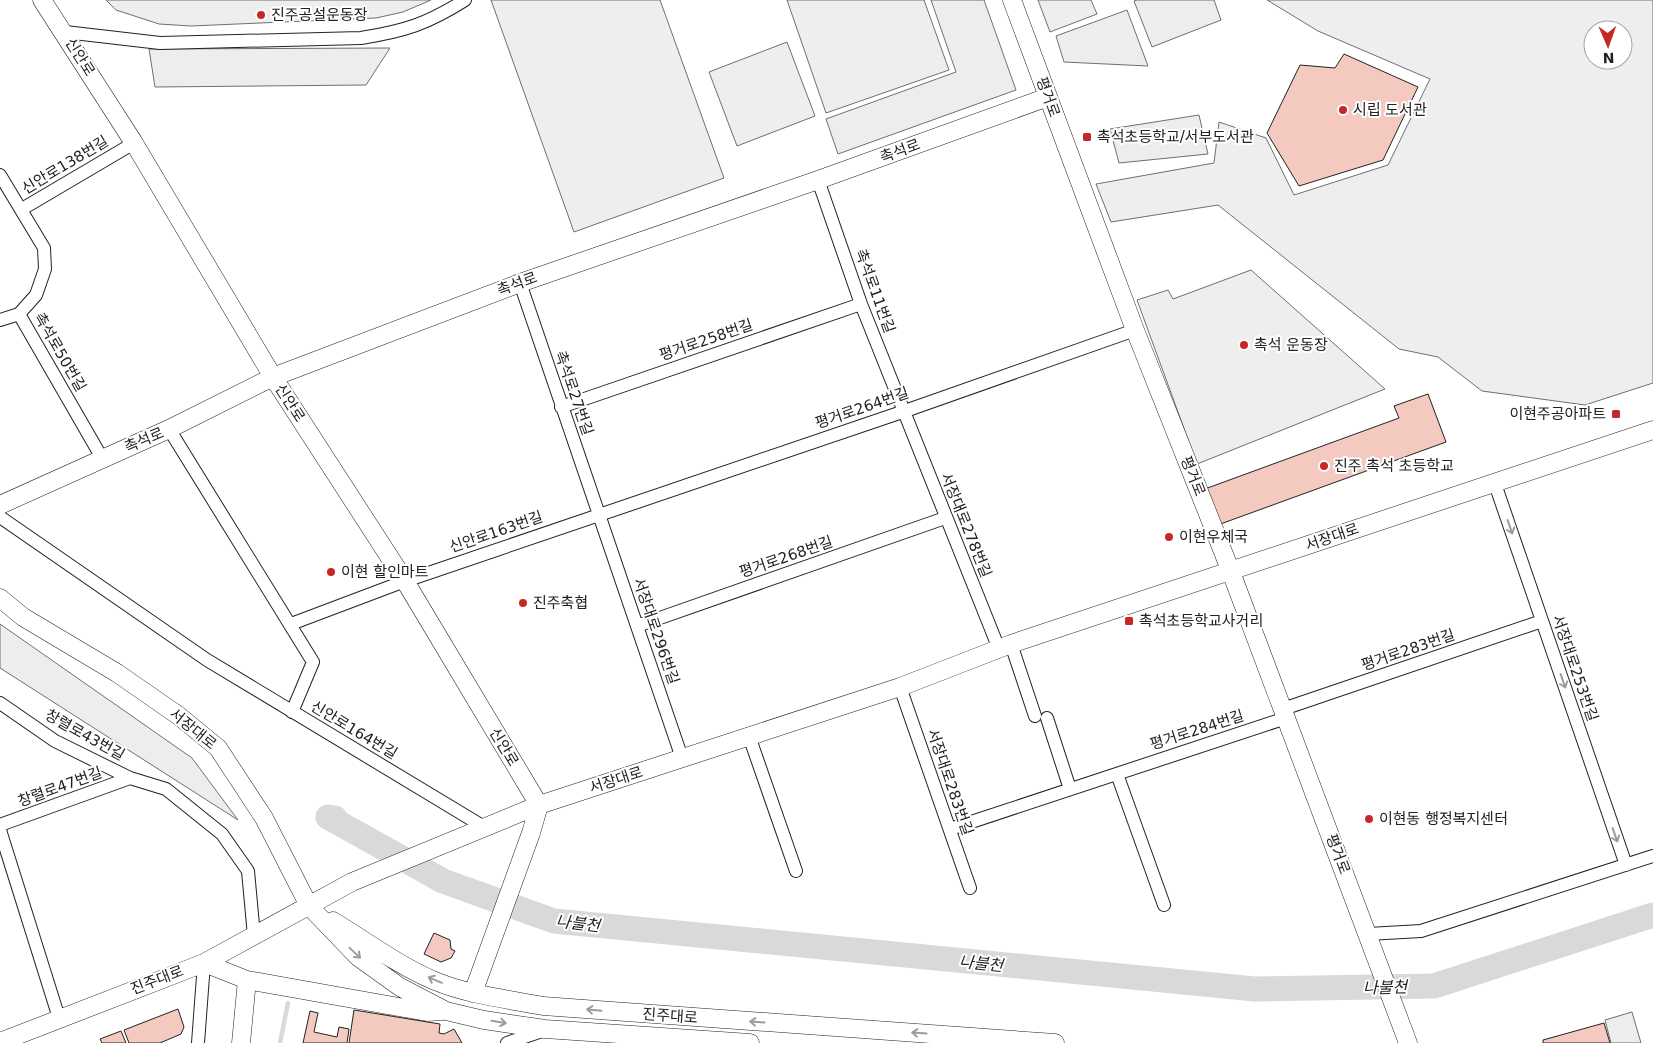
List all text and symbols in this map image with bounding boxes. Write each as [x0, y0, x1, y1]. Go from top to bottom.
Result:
place label: 진주공설운동장 [271, 6, 368, 24]
marker: 진주공설운동장 [255, 9, 267, 21]
north arrow [1583, 20, 1633, 70]
street label: 신안로 [61, 35, 99, 79]
text: N [1602, 50, 1615, 66]
street label: 평거로 [1032, 74, 1064, 120]
place label: 시립 도서관 [1353, 101, 1427, 119]
marker: 시립 도서관 [1337, 104, 1349, 116]
place label: 촉석초등학교/서부도서관 [1097, 128, 1254, 146]
marker: 촉석초등학교/서부도서관 [1081, 131, 1093, 143]
street label: 신안로138번길 [19, 132, 111, 198]
street label: 촉석로 [877, 135, 923, 167]
street label: 촉석로11번길 [851, 247, 899, 335]
street label: 촉석로 [494, 268, 540, 300]
street label: 촉석로50번길 [30, 309, 90, 395]
street label: 평거로258번길 [657, 316, 755, 364]
place label: 촉석 운동장 [1254, 336, 1328, 354]
marker: 촉석 운동장 [1238, 339, 1250, 351]
street label: 촉석로27번길 [551, 348, 597, 438]
street label: 신안로 [271, 381, 309, 425]
street label: 평거로264번길 [813, 384, 911, 432]
place label: 이현주공아파트 [1509, 405, 1606, 423]
marker: 이현주공아파트 [1610, 408, 1622, 420]
street label: 촉석로 [121, 424, 167, 456]
street label: 평거로 [1177, 453, 1209, 499]
place label: 진주 촉석 초등학교 [1334, 457, 1454, 475]
marker: 진주 촉석 초등학교 [1318, 460, 1330, 472]
street label: 서장대로278번길 [937, 470, 995, 580]
street label: 신안로163번길 [447, 508, 545, 556]
one-way arrow [1506, 519, 1515, 535]
street label: 서장대로 [1303, 520, 1361, 554]
place label: 이현우체국 [1179, 528, 1248, 546]
marker: 이현우체국 [1163, 531, 1175, 543]
street label: 평거로268번길 [737, 533, 835, 581]
place label: 이현 할인마트 [341, 563, 429, 581]
marker: 이현 할인마트 [325, 566, 337, 578]
street label: 서장대로296번길 [629, 575, 683, 687]
place label: 진주축협 [533, 594, 588, 612]
marker: 진주축협 [517, 597, 529, 609]
place label: 촉석초등학교사거리 [1139, 612, 1263, 630]
street label: 서장대로253번길 [1548, 612, 1602, 724]
marker: 촉석초등학교사거리 [1123, 615, 1135, 627]
street label: 평거로283번길 [1359, 626, 1457, 674]
one-way arrow [1559, 673, 1568, 688]
street label: 신안로164번길 [308, 697, 400, 763]
street label: 서장대로 [166, 705, 220, 753]
street label: 창렬로43번길 [42, 706, 128, 764]
street label: 평거로284번길 [1148, 706, 1246, 754]
street label: 신안로 [486, 725, 522, 769]
street label: 서장대로283번길 [923, 726, 977, 838]
street label: 창렬로47번길 [16, 763, 104, 811]
street label: 서장대로 [587, 763, 645, 797]
place label: 이현동 행정복지센터 [1379, 810, 1508, 828]
marker: 이현동 행정복지센터 [1363, 813, 1375, 825]
one-way arrow [1611, 827, 1621, 843]
street label: 평거로 [1322, 831, 1354, 877]
water label: 나불천 [555, 911, 603, 936]
one-way arrow [349, 947, 362, 959]
water label: 나불천 [958, 952, 1006, 975]
street label: 진주대로 [128, 962, 186, 998]
one-way arrow [428, 975, 443, 984]
water label: 나불천 [1363, 978, 1410, 997]
street label: 진주대로 [642, 1005, 698, 1027]
one-way arrow [587, 1006, 603, 1015]
one-way arrow [749, 1017, 765, 1027]
one-way arrow [491, 1018, 507, 1028]
one-way arrow [911, 1029, 927, 1038]

